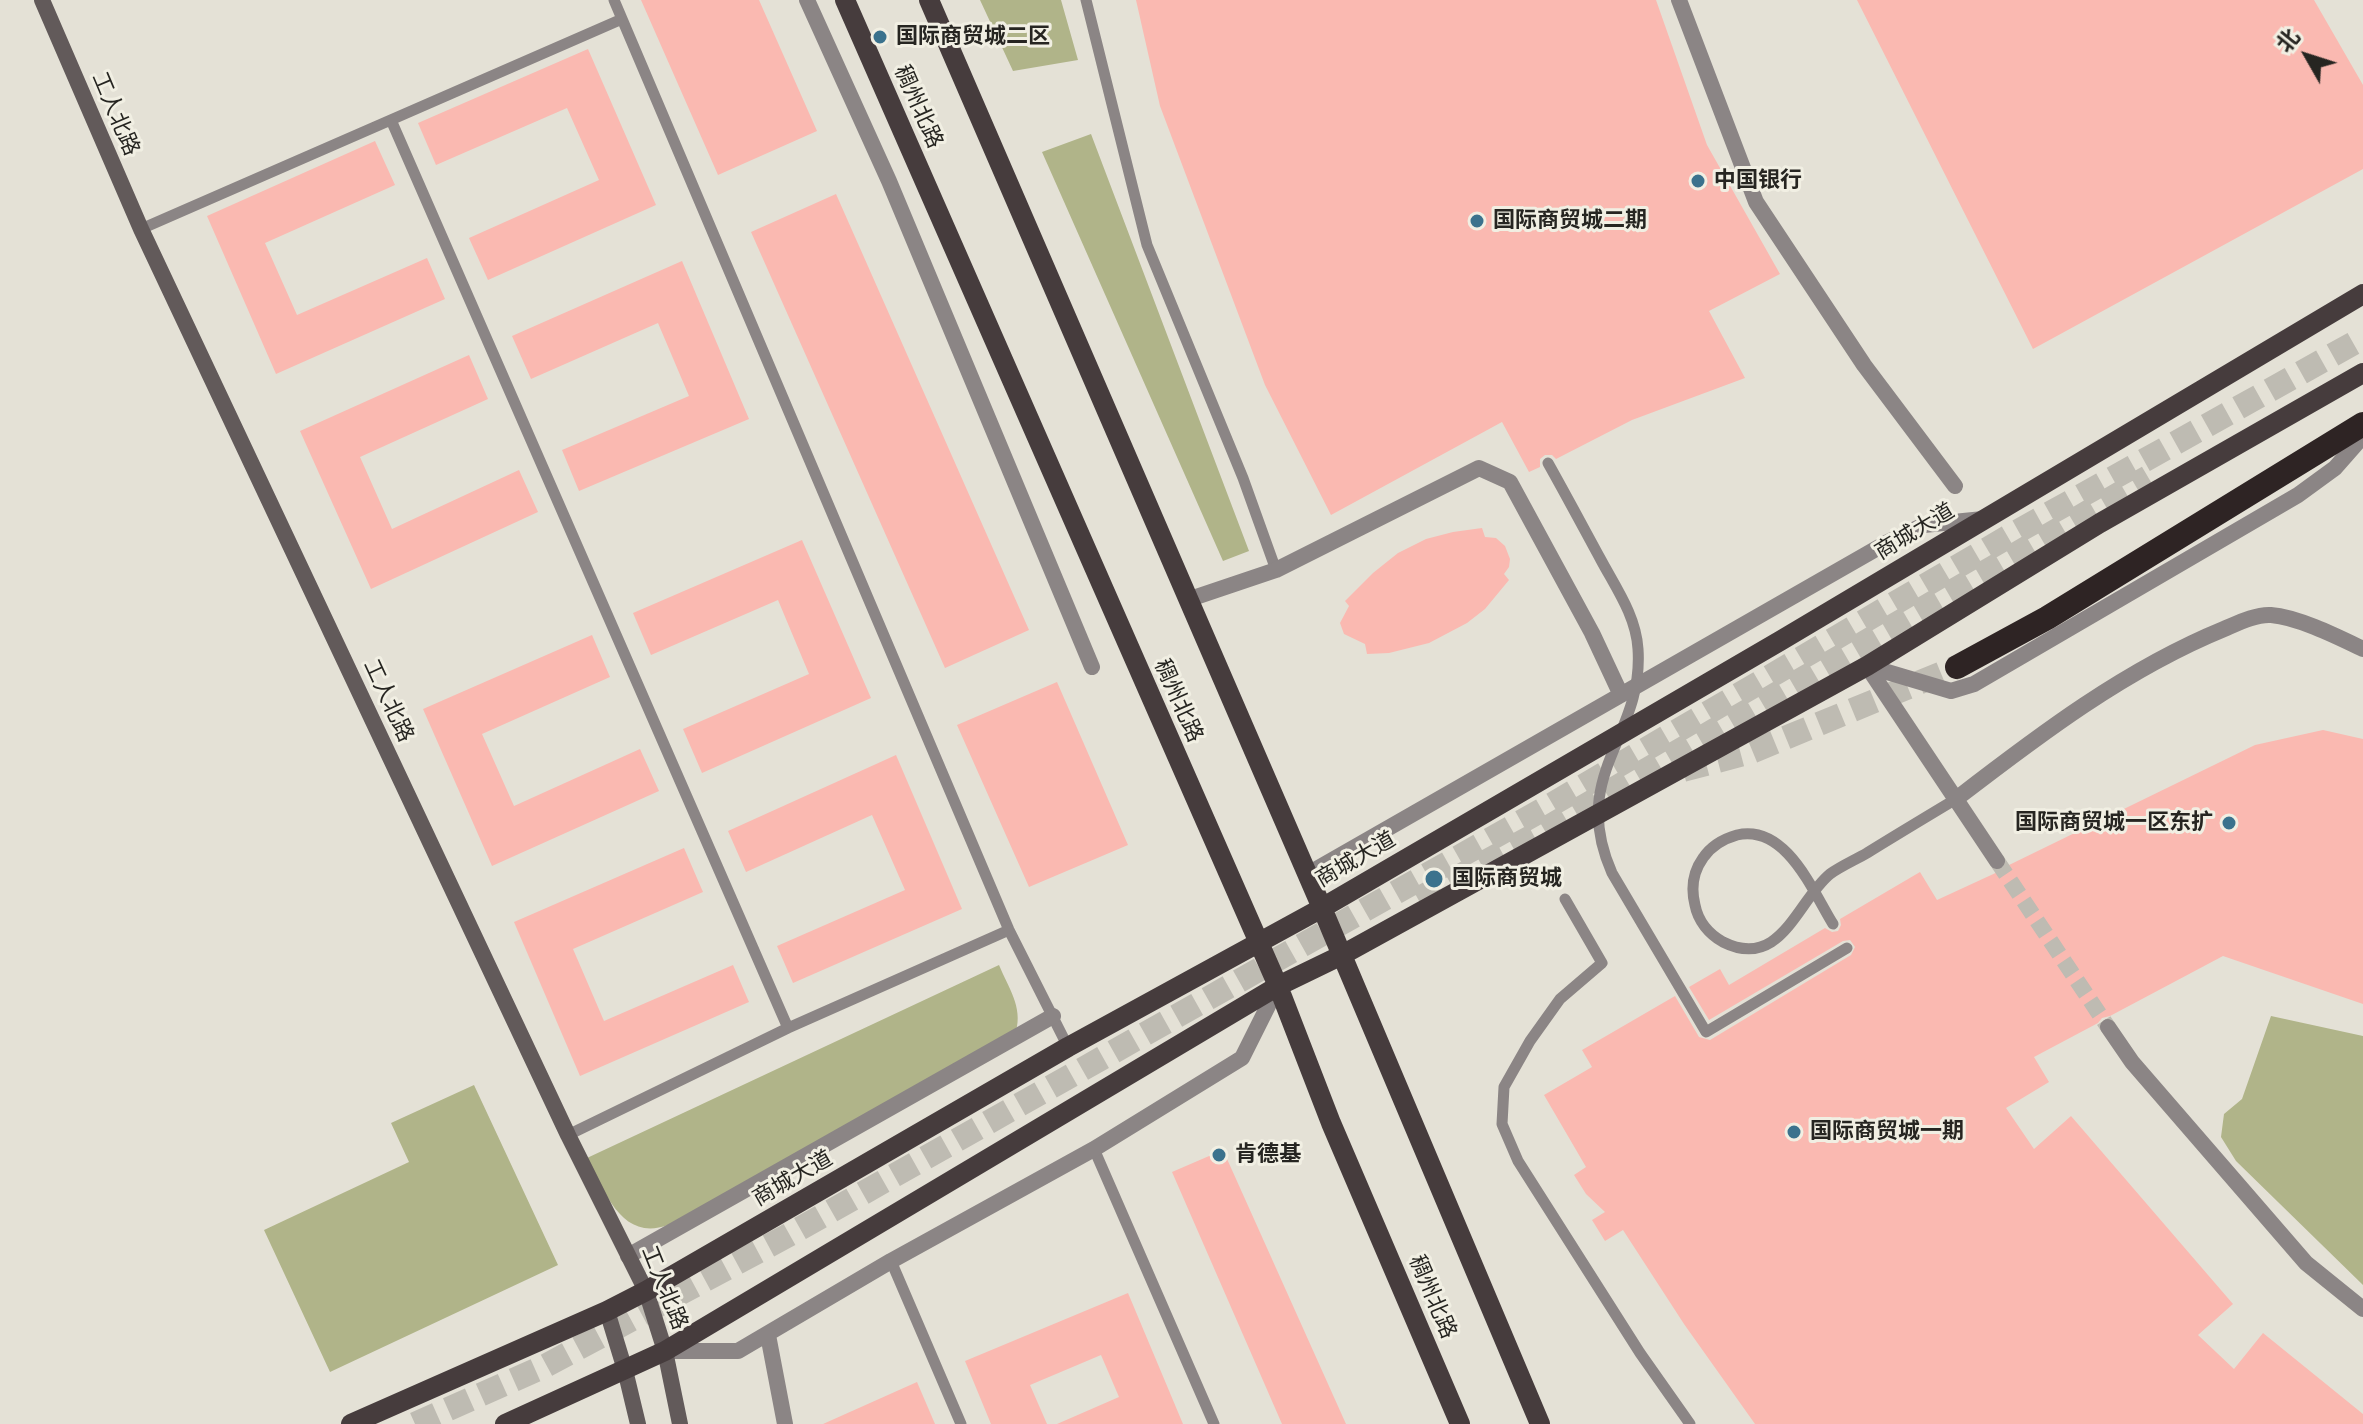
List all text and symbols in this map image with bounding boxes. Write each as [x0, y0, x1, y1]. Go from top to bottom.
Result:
north arrow [2267, 16, 2347, 96]
place label: 国际商贸城二区 [896, 24, 1050, 50]
text: 北 [2271, 24, 2305, 58]
marker: 国际商贸城二区 [871, 28, 889, 46]
street label: 稠州北路 [888, 61, 948, 153]
street label: 工人北路 [86, 68, 144, 160]
place label: 中国银行 [1714, 168, 1802, 194]
marker: 中国银行 [1689, 172, 1707, 190]
place label: 国际商贸城二期 [1493, 208, 1647, 234]
marker: 国际商贸城二期 [1468, 212, 1486, 230]
street label: 商城大道 [1870, 498, 1960, 566]
street label: 稠州北路 [1148, 655, 1208, 747]
street label: 工人北路 [357, 656, 419, 746]
place label: 国际商贸城一区东扩 [2015, 810, 2213, 836]
marker: 国际商贸城一区东扩 [2220, 814, 2238, 832]
street label: 商城大道 [1311, 827, 1401, 893]
place label: 国际商贸城 [1452, 866, 1562, 892]
marker: 国际商贸城 [1423, 868, 1445, 890]
place label: 国际商贸城一期 [1810, 1119, 1964, 1145]
marker: 国际商贸城一期 [1785, 1123, 1803, 1141]
place label: 肯德基 [1235, 1142, 1301, 1168]
street label: 商城大道 [748, 1146, 838, 1212]
marker: 肯德基 [1210, 1146, 1228, 1164]
street label: 工人北路 [635, 1242, 693, 1334]
street label: 稠州北路 [1403, 1251, 1461, 1343]

